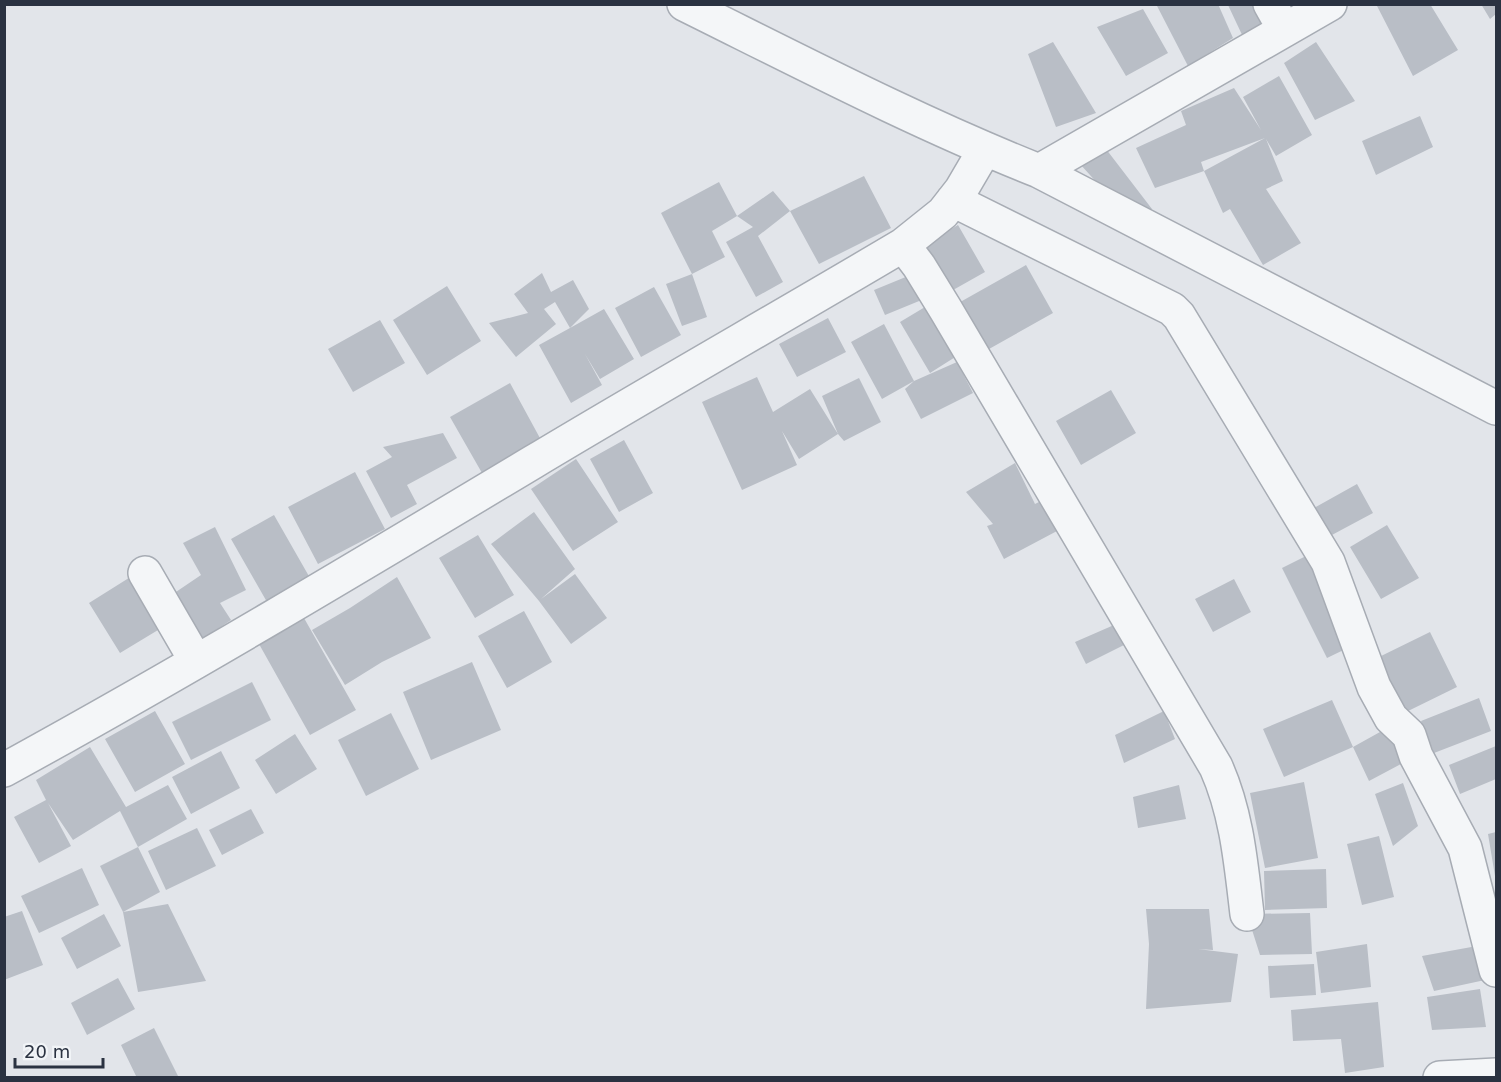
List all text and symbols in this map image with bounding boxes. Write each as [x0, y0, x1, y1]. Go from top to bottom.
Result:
scale bar [15, 1031, 104, 1069]
text: 20 m [24, 1041, 70, 1062]

